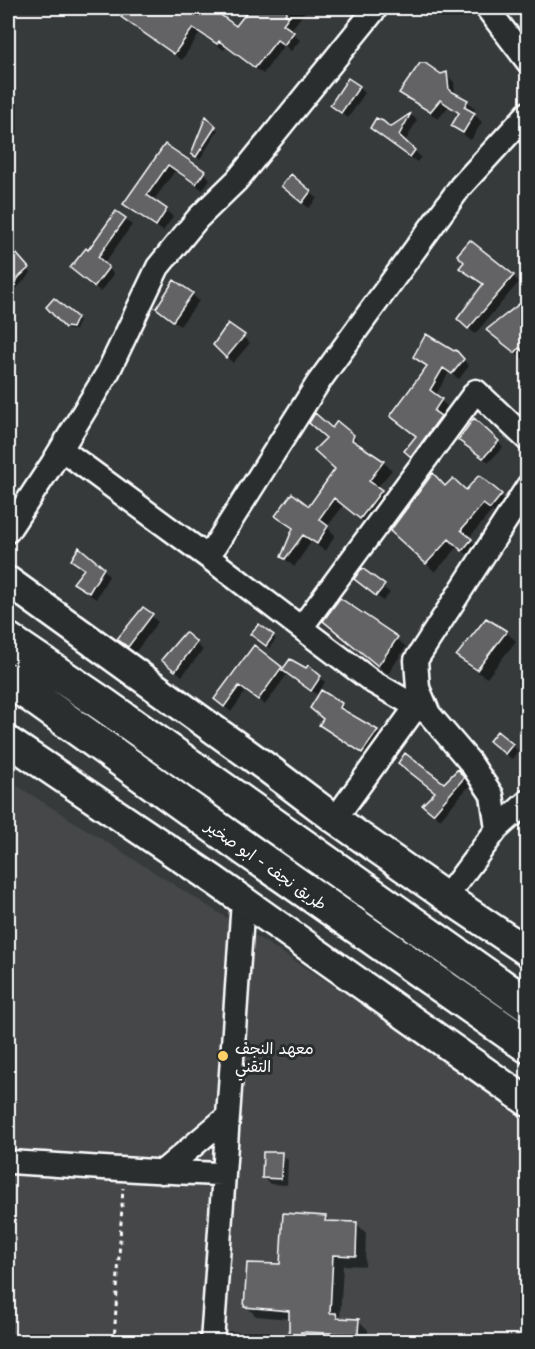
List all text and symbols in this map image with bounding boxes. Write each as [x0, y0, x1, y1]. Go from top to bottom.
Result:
street label: طريق نجف - ابو صخير [200, 812, 333, 915]
place label: معهد النجف التقني [235, 1035, 314, 1081]
marker: معهد النجف التقني [216, 1049, 230, 1063]

